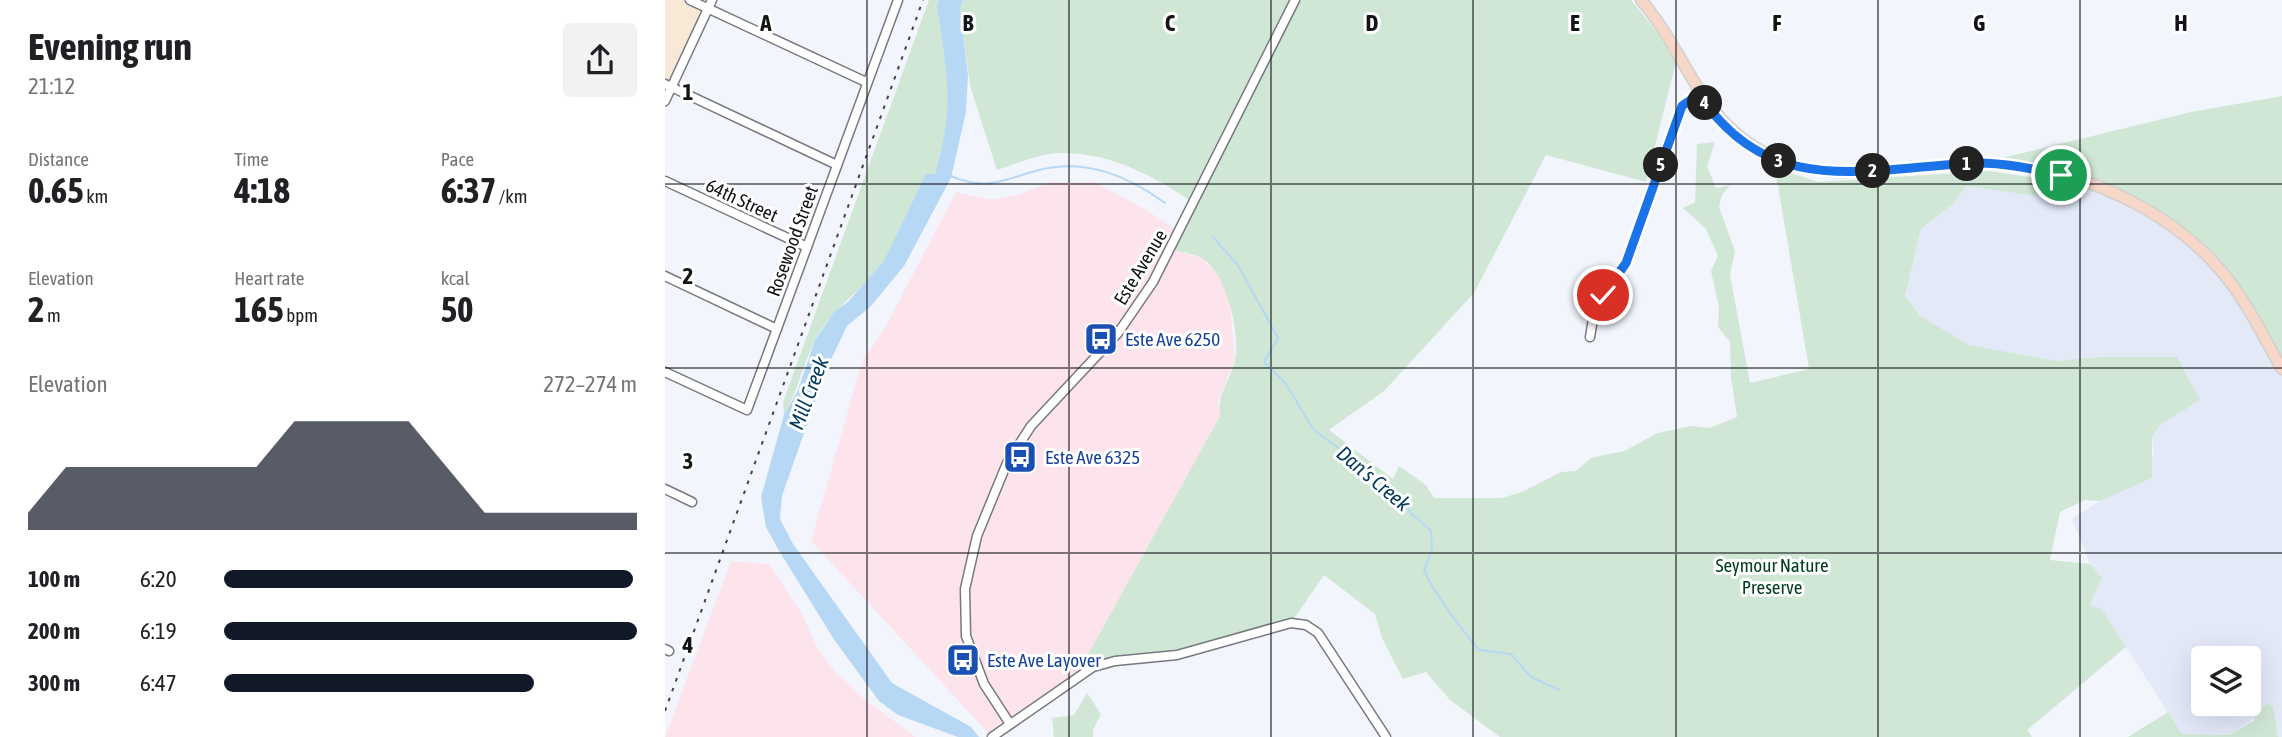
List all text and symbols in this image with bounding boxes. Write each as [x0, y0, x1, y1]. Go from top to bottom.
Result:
text: A [759, 10, 772, 36]
text: B [963, 10, 974, 36]
text: C [1165, 10, 1176, 36]
text: D [1366, 10, 1379, 36]
text: E [1570, 10, 1580, 36]
text: F [1772, 10, 1782, 36]
text: G [1973, 10, 1985, 36]
text: H [2174, 10, 2188, 36]
button: share [563, 23, 637, 97]
text: Evening run [28, 25, 192, 68]
text: 21:12 [28, 73, 75, 99]
text: 1 [683, 79, 694, 105]
pin: 4 [1688, 86, 1723, 120]
text: 4 [1700, 91, 1709, 113]
pin: 3 [1761, 144, 1797, 178]
pin [2031, 145, 2091, 205]
pin: 1 [1949, 146, 1985, 182]
text: Distance [28, 148, 89, 170]
text: Time [234, 148, 269, 170]
text: Pace [441, 148, 474, 170]
pin: 5 [1643, 148, 1679, 182]
text: 3 [1774, 149, 1783, 171]
text: 1 [1962, 152, 1971, 174]
text: 5 [1656, 153, 1665, 175]
pin: 2 [1855, 154, 1891, 188]
icon: arrive [2042, 156, 2080, 194]
text: 2 [1868, 159, 1877, 181]
text: 0.65 [28, 170, 84, 210]
text: 4:18 [234, 170, 290, 210]
text: 6:37 [441, 170, 496, 210]
street label: 64th Street [703, 174, 781, 226]
street label: Rosewood Street [762, 183, 822, 299]
text: km [84, 185, 108, 207]
text: /km [496, 185, 527, 207]
street label: Este Avenue [1109, 225, 1171, 309]
text: 2 [683, 263, 693, 289]
pin [1573, 265, 1633, 325]
text: Elevation [28, 267, 94, 289]
text: Heart rate [234, 267, 304, 289]
text: kcal [441, 267, 470, 289]
icon: check [1584, 276, 1622, 314]
text: 2 [28, 289, 44, 329]
text: 165 [234, 289, 284, 329]
text: 50 [441, 289, 474, 329]
text: m [44, 304, 61, 326]
text: bpm [284, 304, 318, 326]
bus stop icon: Este Ave 6250 [1082, 320, 1120, 358]
place label: Este Ave 6250 [1125, 328, 1220, 350]
water label: Mill Creek [783, 353, 833, 433]
text: Elevation [28, 371, 108, 397]
text: 272–274 m [543, 371, 637, 397]
bus stop icon: Este Ave 6325 [1001, 438, 1039, 476]
water label: Dan’s Creek [1332, 440, 1416, 516]
place label: Este Ave 6325 [1045, 446, 1140, 468]
text: 3 [683, 448, 693, 474]
park label: Seymour Nature Preserve [1715, 554, 1829, 598]
text: 100 m [28, 566, 80, 592]
text: 6:20 [140, 566, 177, 592]
text: 200 m [28, 618, 80, 644]
text: 6:19 [140, 618, 177, 644]
text: 4 [682, 632, 694, 658]
bus stop icon: Este Ave Layover [944, 641, 982, 679]
map controls [2191, 646, 2261, 716]
button: layers [2191, 646, 2261, 716]
place label: Este Ave Layover [987, 649, 1101, 671]
text: 300 m [28, 670, 80, 696]
text: 6:47 [140, 670, 177, 696]

